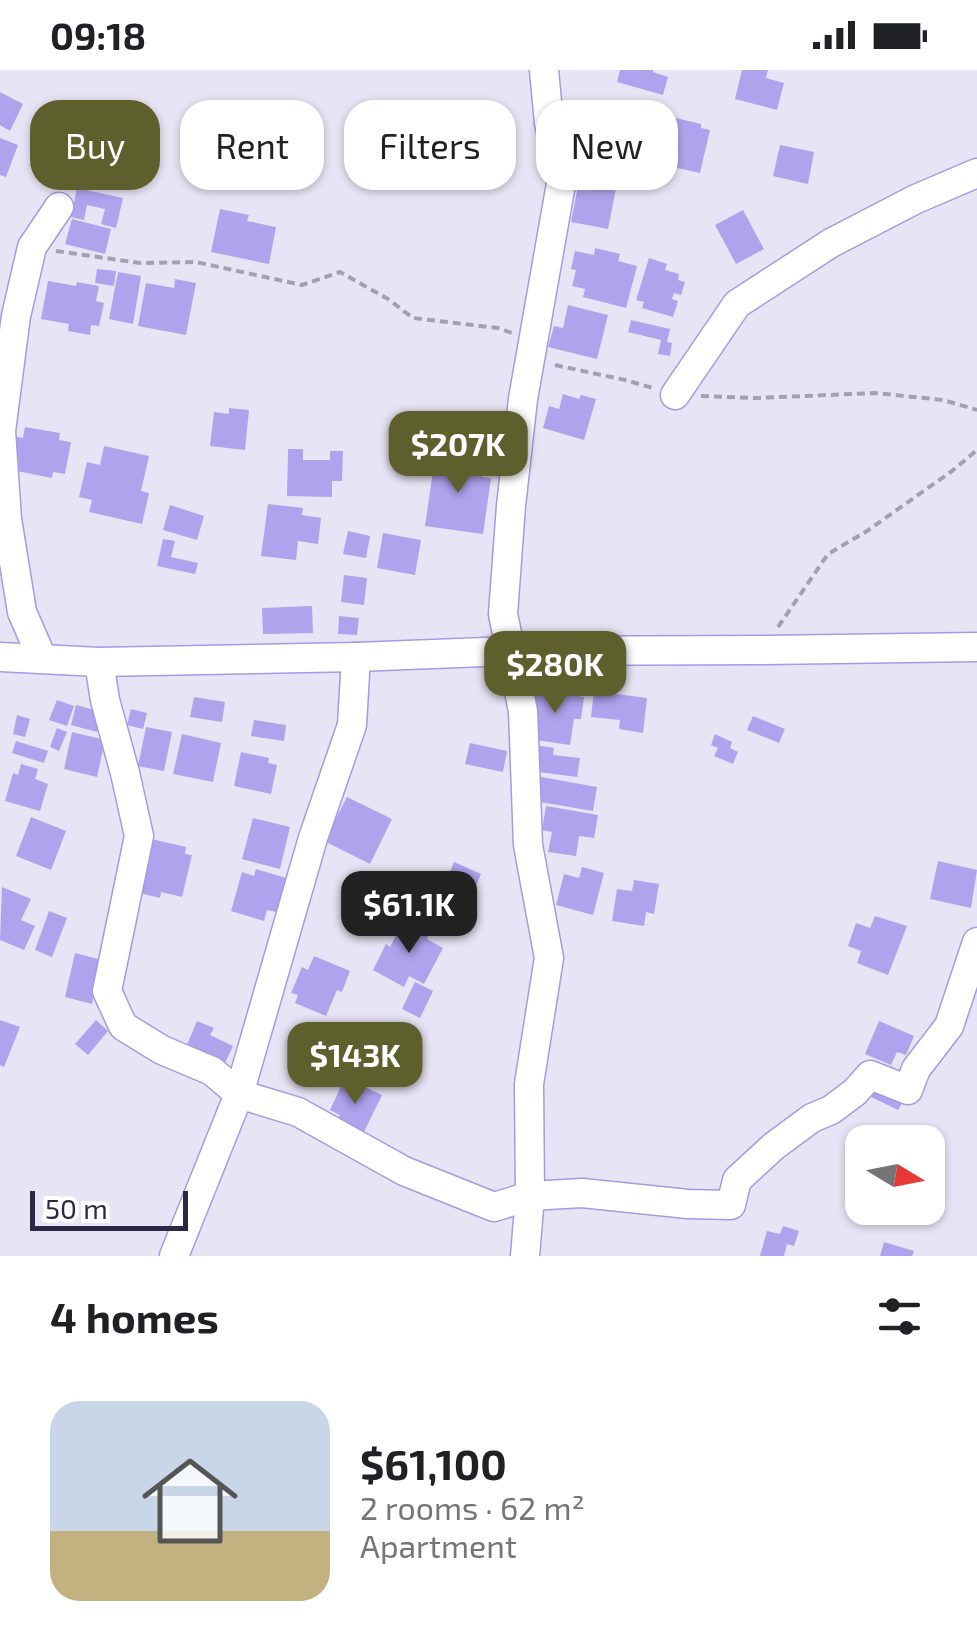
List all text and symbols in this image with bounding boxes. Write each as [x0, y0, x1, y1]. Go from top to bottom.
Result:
text: 09:18 [50, 12, 146, 58]
chip: Buy [30, 100, 160, 190]
chip: Rent [180, 100, 324, 190]
chip: Filters [344, 100, 516, 190]
chip: New [536, 100, 678, 190]
pin: $207K [388, 411, 528, 496]
text: $207K [411, 424, 505, 462]
pin: $280K [485, 631, 625, 716]
text: $280K [506, 644, 604, 682]
pin: $61.1K [328, 871, 490, 956]
text: $61.1K [363, 884, 455, 922]
pin: $143K [285, 1022, 425, 1107]
text: $143K [309, 1035, 401, 1073]
north arrow [845, 1125, 945, 1225]
map controls [845, 1125, 945, 1225]
scale bar [30, 1186, 188, 1230]
text: 50 m [45, 1191, 108, 1225]
icon: filters [872, 1289, 927, 1344]
text: 4 homes [50, 1291, 219, 1341]
text: $61,100 [360, 1438, 507, 1488]
icon: home [130, 1441, 250, 1561]
text: 2 rooms · 62 m² [360, 1488, 585, 1526]
text: Apartment [360, 1526, 517, 1564]

